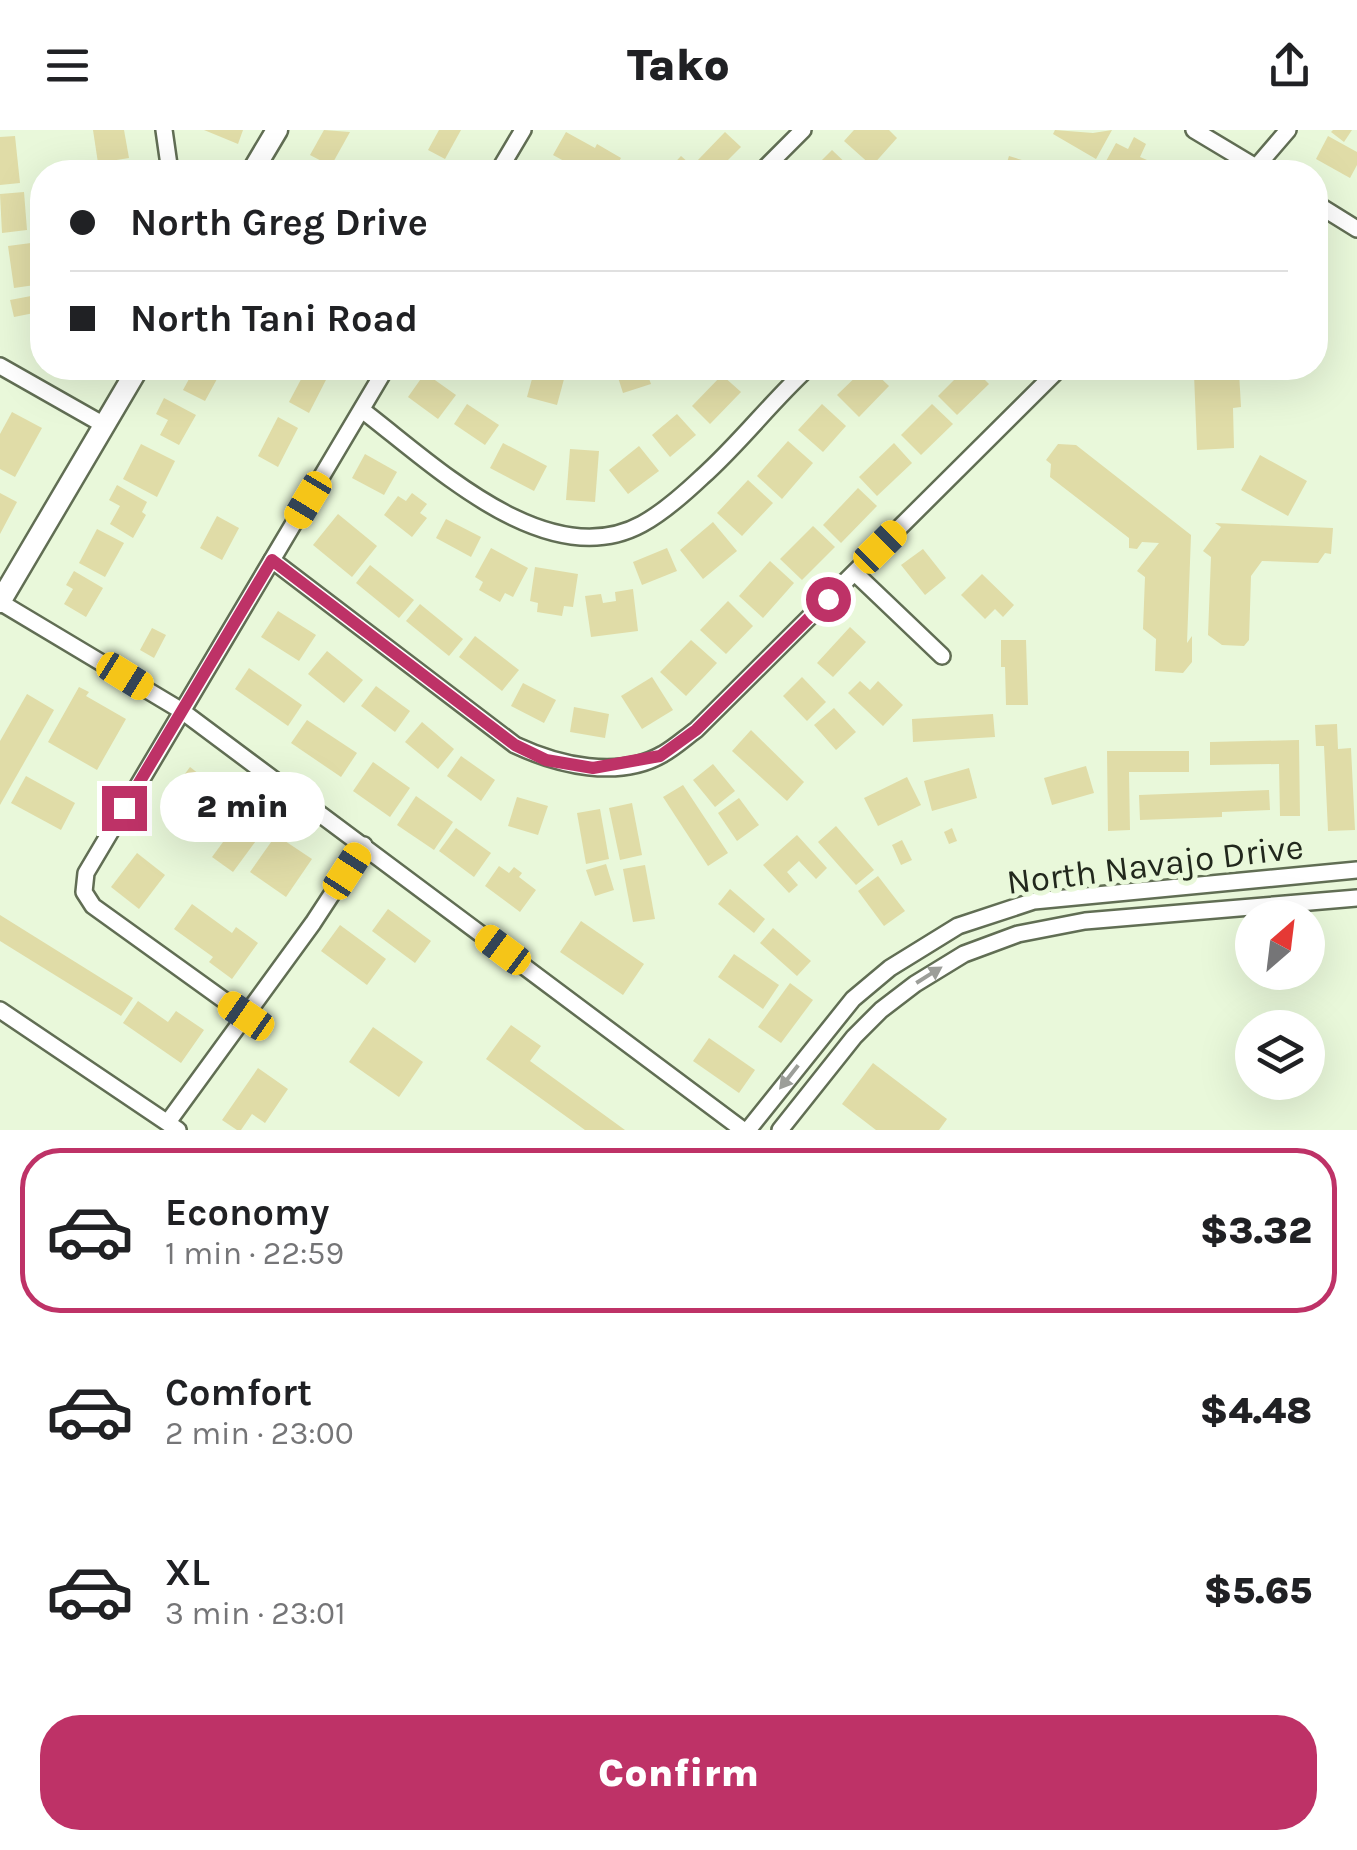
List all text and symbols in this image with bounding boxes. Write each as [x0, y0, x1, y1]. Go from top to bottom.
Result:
icon: menu [40, 38, 95, 93]
icon: share [1262, 38, 1317, 93]
text: Tako [627, 39, 730, 91]
text: North Greg Drive [130, 200, 428, 245]
text: North Tani Road [130, 296, 418, 341]
car [280, 467, 336, 533]
car [848, 515, 912, 579]
route start [806, 577, 851, 622]
car [92, 647, 158, 705]
callout: 2 min [159, 773, 324, 843]
route end [102, 786, 147, 831]
text: 2 min [197, 788, 288, 825]
street label: North Navajo Drive [1004, 826, 1306, 903]
car [318, 838, 376, 904]
north arrow [1235, 900, 1325, 990]
map controls [1235, 900, 1325, 1100]
car [470, 920, 536, 980]
one-way arrow [915, 967, 943, 985]
car [213, 987, 279, 1045]
button: layers [1235, 1010, 1325, 1100]
one-way arrow [780, 1064, 800, 1090]
icon: car [45, 1186, 135, 1276]
text: Economy [165, 1190, 329, 1235]
text: $3.32 [1200, 1208, 1312, 1253]
text: 1 min · 22:59 [165, 1235, 344, 1272]
icon: car [45, 1366, 135, 1456]
text: Comfort [165, 1370, 312, 1415]
text: $4.48 [1200, 1388, 1312, 1433]
text: 2 min · 23:00 [165, 1415, 354, 1452]
icon: car [45, 1546, 135, 1636]
text: XL [165, 1550, 210, 1595]
text: $5.65 [1204, 1568, 1312, 1613]
text: 3 min · 23:01 [165, 1595, 346, 1632]
button: Confirm [40, 1715, 1317, 1830]

